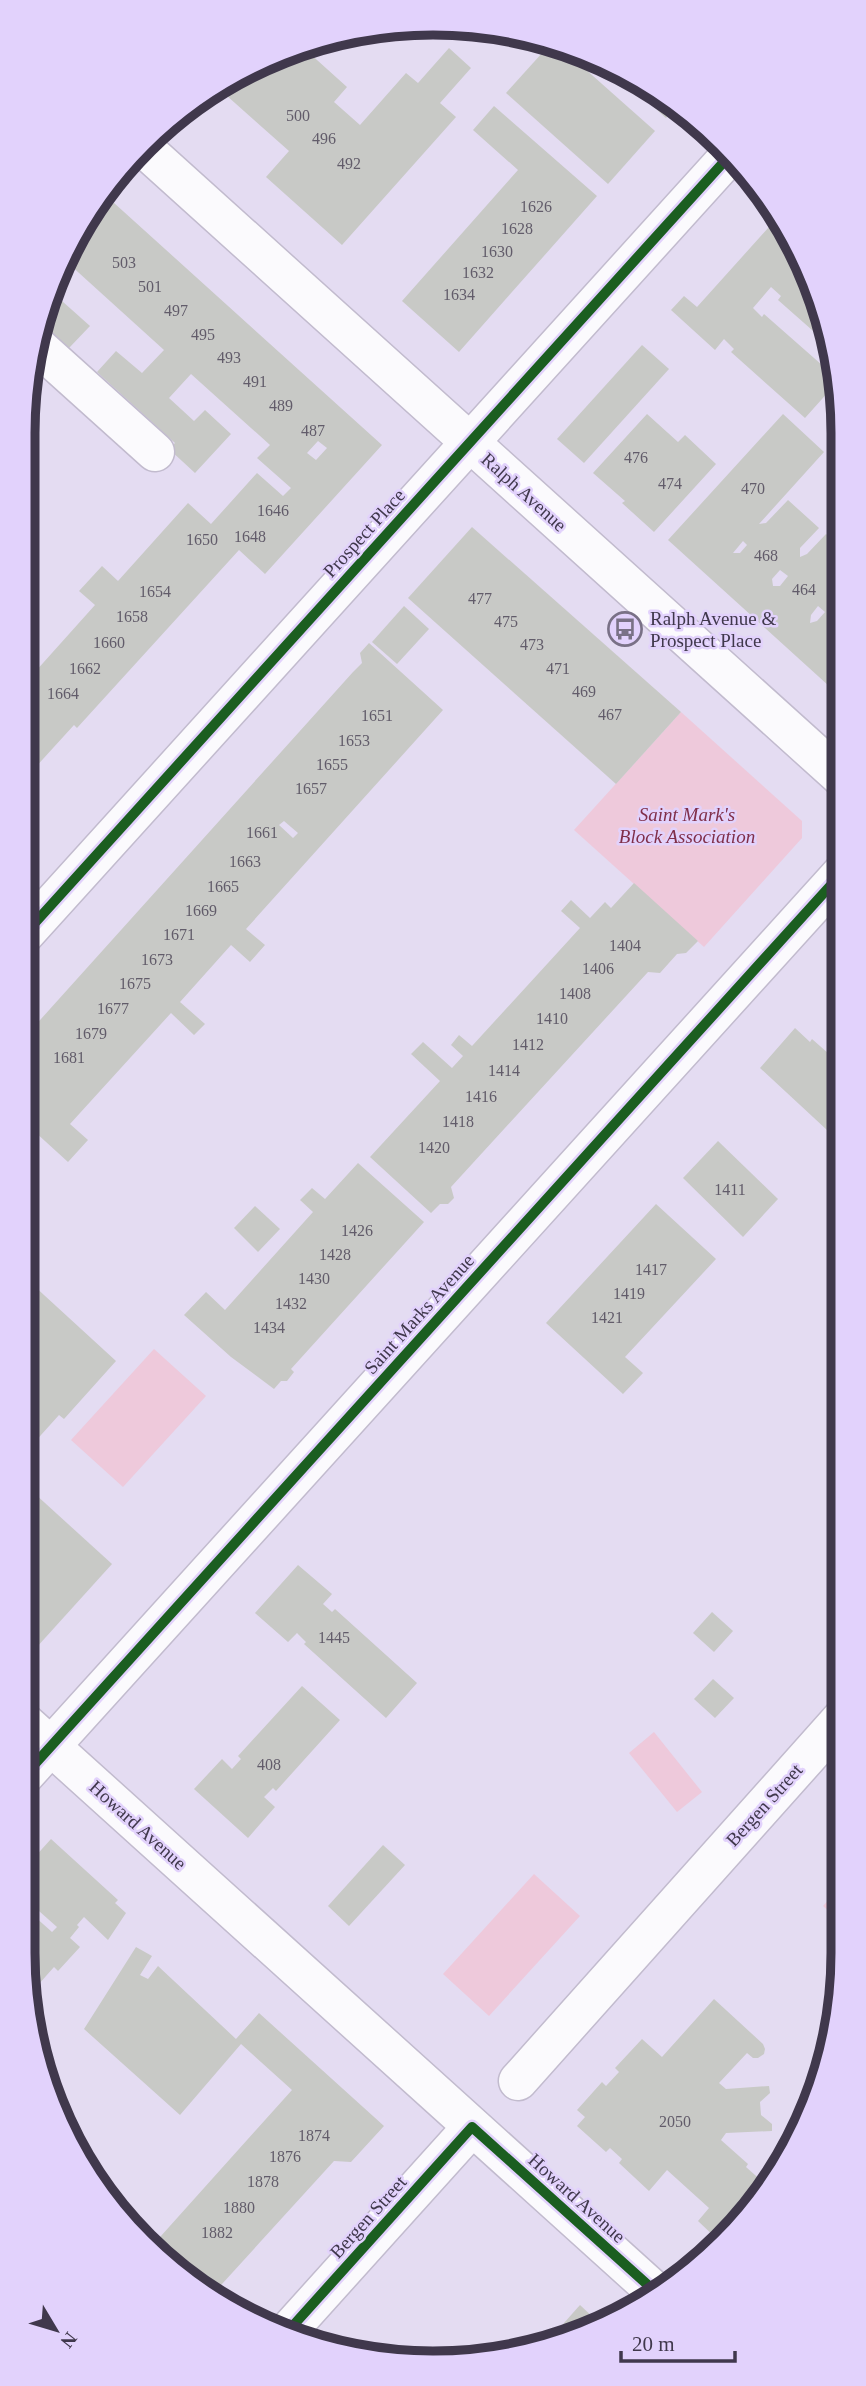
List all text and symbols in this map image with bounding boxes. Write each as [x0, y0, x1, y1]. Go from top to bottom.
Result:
house number: 500 [286, 107, 310, 124]
house number: 496 [312, 130, 336, 147]
house number: 492 [337, 155, 361, 172]
house number: 1626 [520, 198, 552, 215]
house number: 1628 [501, 220, 533, 237]
house number: 1630 [481, 243, 513, 260]
house number: 503 [112, 254, 136, 271]
house number: 1632 [462, 264, 494, 281]
house number: 501 [138, 278, 162, 295]
house number: 1634 [443, 286, 475, 303]
house number: 497 [164, 302, 188, 319]
house number: 495 [191, 326, 215, 343]
house number: 493 [217, 349, 241, 366]
house number: 491 [243, 373, 267, 390]
house number: 489 [269, 397, 293, 414]
house number: 487 [301, 422, 325, 439]
street label: Ralph Avenue [477, 448, 571, 536]
house number: 476 [624, 449, 648, 466]
house number: 474 [658, 475, 682, 492]
house number: 470 [741, 480, 765, 497]
street label: Prospect Place [319, 485, 409, 581]
house number: 1646 [257, 502, 289, 519]
house number: 1648 [234, 528, 266, 545]
house number: 1650 [186, 531, 218, 548]
house number: 468 [754, 547, 778, 564]
house number: 464 [792, 581, 816, 598]
house number: 1654 [139, 583, 171, 600]
house number: 477 [468, 590, 492, 607]
house number: 1658 [116, 608, 148, 625]
place label: Ralph Avenue & Prospect Place [650, 608, 777, 651]
bus stop icon: Ralph Avenue & Prospect Place [606, 610, 644, 648]
house number: 475 [494, 613, 518, 630]
house number: 1660 [93, 634, 125, 651]
house number: 473 [520, 636, 544, 653]
house number: 1662 [69, 660, 101, 677]
house number: 471 [546, 660, 570, 677]
house number: 469 [572, 683, 596, 700]
house number: 1664 [47, 685, 79, 702]
house number: 467 [598, 706, 622, 723]
house number: 1651 [361, 707, 393, 724]
house number: 1653 [338, 732, 370, 749]
house number: 1655 [316, 756, 348, 773]
house number: 1657 [295, 780, 327, 797]
park label: Saint Mark's Block Association [619, 804, 755, 847]
house number: 1661 [246, 824, 278, 841]
house number: 1663 [229, 853, 261, 870]
house number: 1665 [207, 878, 239, 895]
house number: 1669 [185, 902, 217, 919]
house number: 1671 [163, 926, 195, 943]
house number: 1404 [609, 937, 641, 954]
house number: 1673 [141, 951, 173, 968]
house number: 1406 [582, 960, 614, 977]
house number: 1675 [119, 975, 151, 992]
house number: 1408 [559, 985, 591, 1002]
house number: 1677 [97, 1000, 129, 1017]
house number: 1410 [536, 1010, 568, 1027]
house number: 1679 [75, 1025, 107, 1042]
house number: 1412 [512, 1036, 544, 1053]
house number: 1681 [53, 1049, 85, 1066]
house number: 1414 [488, 1062, 520, 1079]
house number: 1416 [465, 1088, 497, 1105]
house number: 1418 [442, 1113, 474, 1130]
house number: 1420 [418, 1139, 450, 1156]
house number: 1411 [714, 1181, 746, 1198]
house number: 1426 [341, 1222, 373, 1239]
house number: 1428 [319, 1246, 351, 1263]
street label: Saint Marks Avenue [360, 1250, 478, 1378]
house number: 1417 [635, 1261, 667, 1278]
house number: 1430 [298, 1270, 330, 1287]
house number: 1419 [613, 1285, 645, 1302]
house number: 1432 [275, 1295, 307, 1312]
house number: 1421 [591, 1309, 623, 1326]
house number: 1434 [253, 1319, 285, 1336]
house number: 1445 [318, 1629, 350, 1646]
house number: 408 [257, 1756, 281, 1773]
street label: Bergen Street [722, 1759, 807, 1851]
street label: Howard Avenue [85, 1776, 191, 1874]
house number: 2050 [659, 2113, 691, 2130]
house number: 1874 [298, 2127, 330, 2144]
house number: 1876 [269, 2148, 301, 2165]
street label: Howard Avenue [524, 2149, 630, 2247]
street label: Bergen Street [326, 2171, 411, 2263]
house number: 1878 [247, 2173, 279, 2190]
house number: 1880 [223, 2199, 255, 2216]
house number: 1882 [201, 2224, 233, 2241]
north arrow [21, 2295, 91, 2365]
scale bar [621, 2320, 735, 2364]
text: N [56, 2328, 82, 2352]
text: 20 m [632, 2332, 675, 2356]

